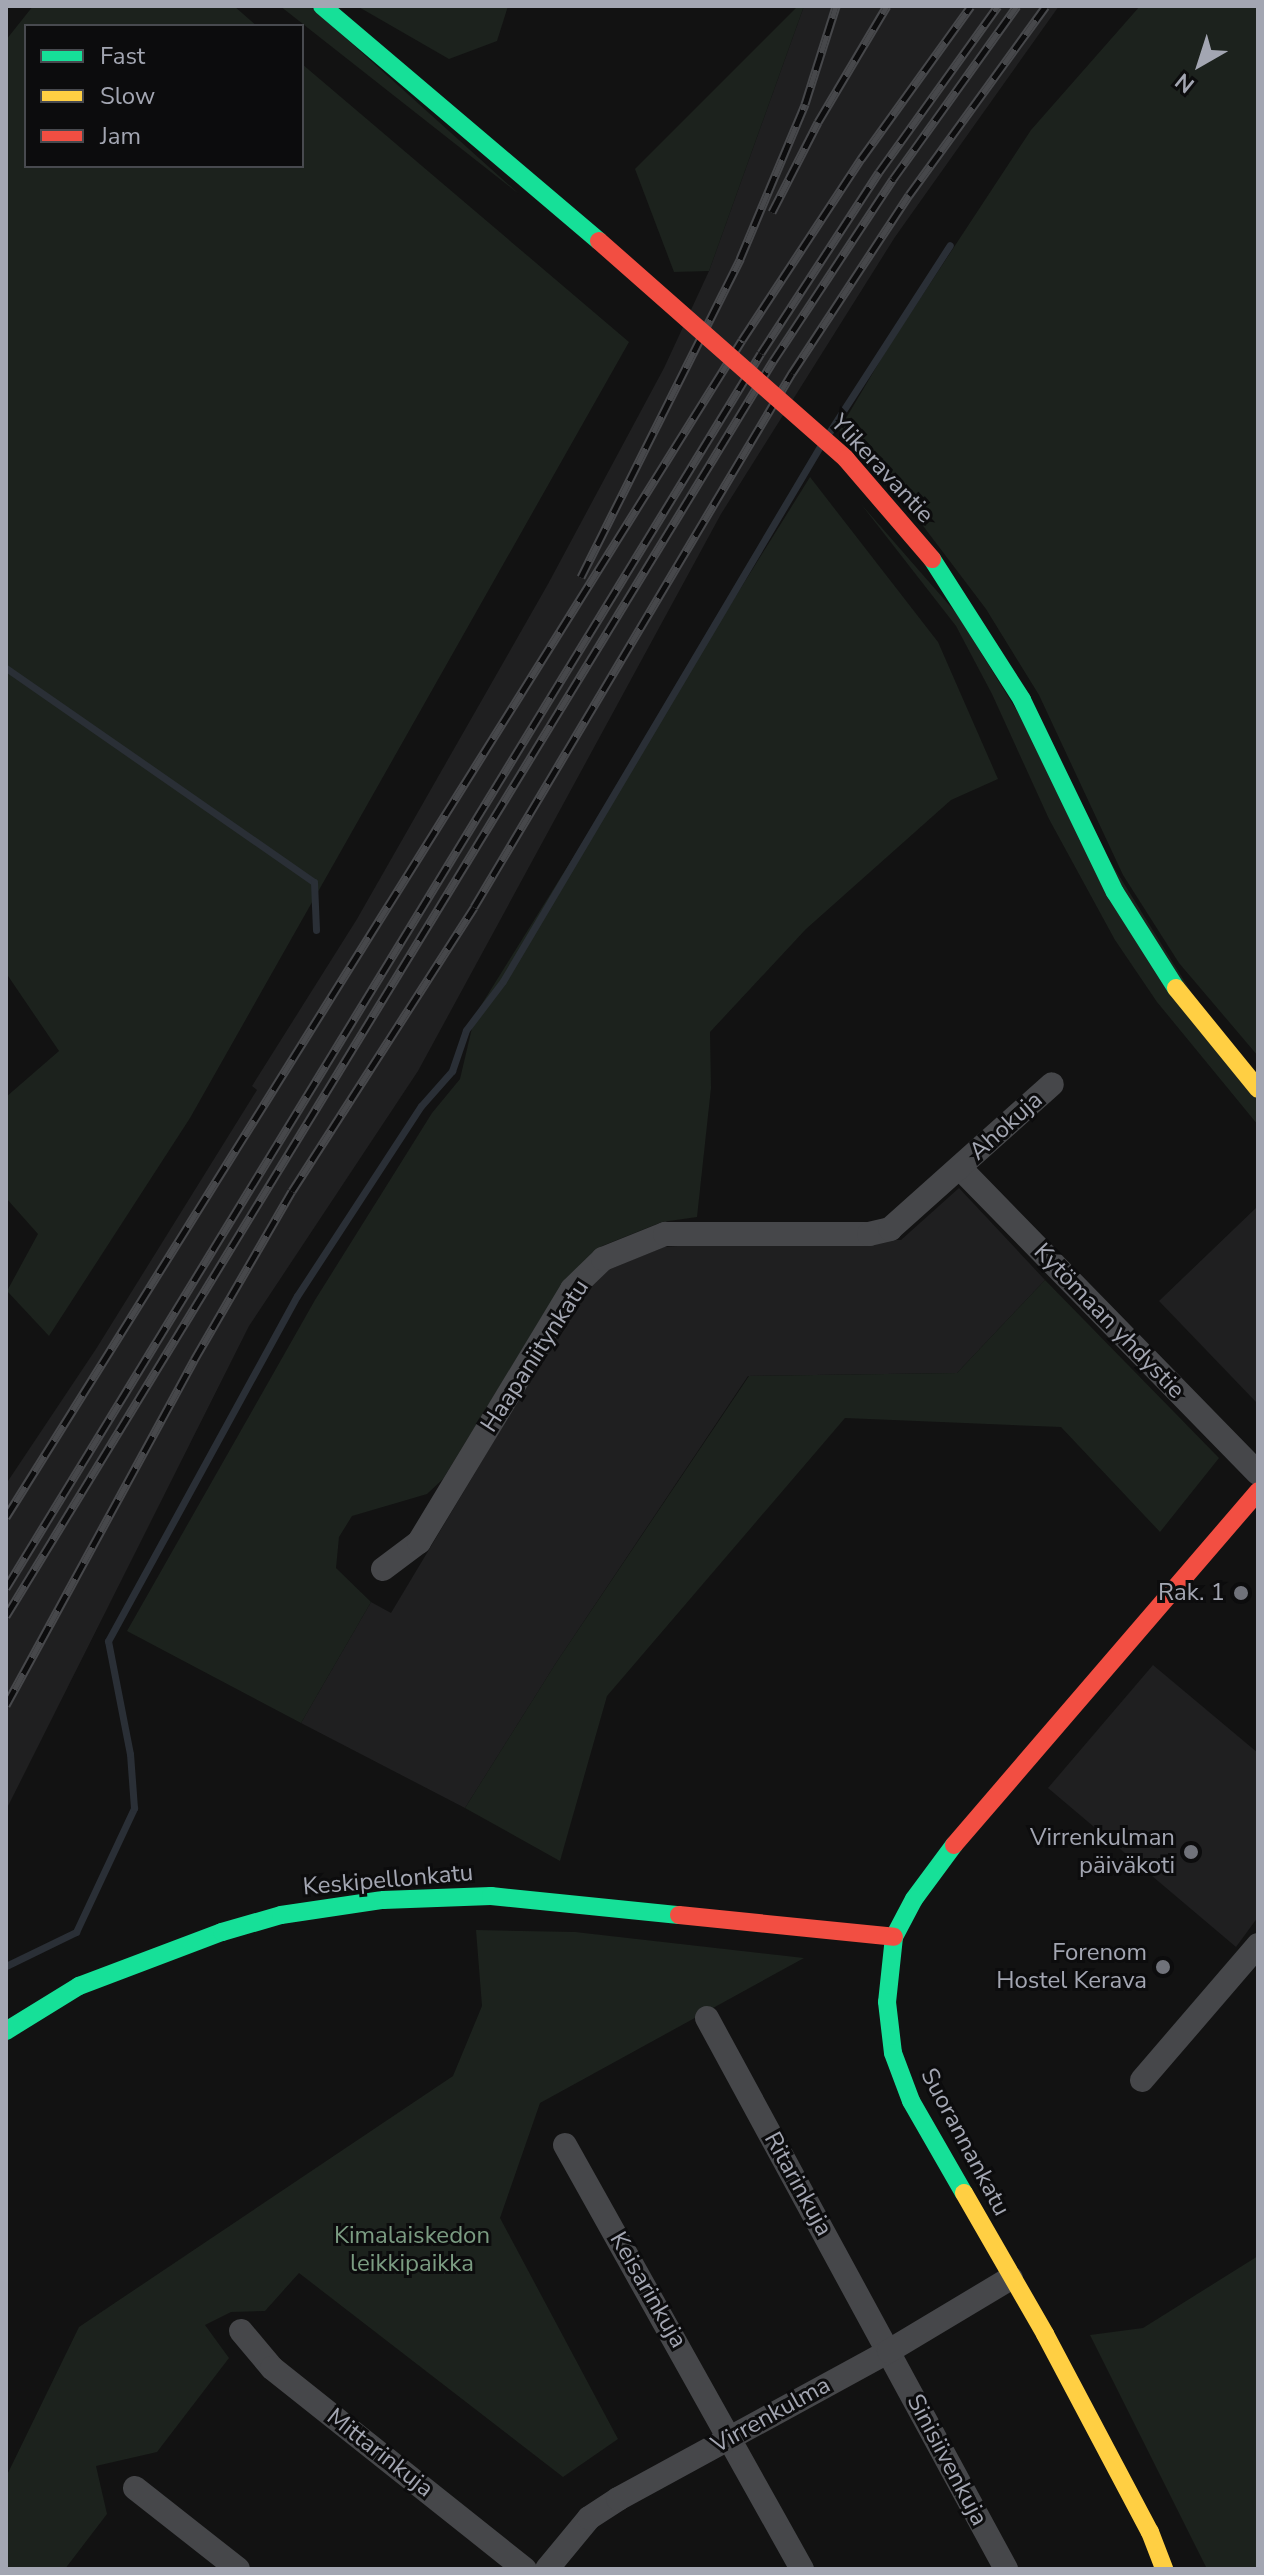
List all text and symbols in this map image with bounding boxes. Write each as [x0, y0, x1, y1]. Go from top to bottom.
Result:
legend [24, 24, 304, 168]
north arrow [1160, 24, 1240, 104]
text: Fast [100, 40, 145, 72]
text: N [1169, 66, 1201, 99]
text: Slow [100, 80, 155, 112]
text: Jam [100, 120, 141, 152]
street label: Ylikeravantie [825, 409, 939, 529]
street label: Ahokuja [964, 1086, 1048, 1166]
street label: Kytömaan yhdystie [1028, 1237, 1190, 1405]
street label: Haapaniitynkatu [475, 1274, 595, 1438]
place label: Rak. 1 [1158, 1579, 1225, 1607]
marker: Rak. 1 [1232, 1584, 1250, 1602]
place label: Virrenkulman päiväkoti [1030, 1824, 1175, 1880]
marker: Virrenkulman päiväkoti [1182, 1843, 1200, 1861]
street label: Keskipellonkatu [302, 1858, 474, 1902]
place label: Forenom Hostel Kerava [996, 1939, 1147, 1995]
marker: Forenom Hostel Kerava [1154, 1958, 1172, 1976]
street label: Suorannankatu [914, 2063, 1016, 2221]
street label: Ritarinkuja [758, 2127, 838, 2241]
park label: Kimalaiskedon leikkipaikka [334, 2222, 490, 2278]
street label: Keisarinkuja [603, 2227, 693, 2353]
street label: Virrenkulma [707, 2371, 835, 2459]
street label: Sinisiivenkuja [900, 2389, 994, 2531]
street label: Mittarinkuja [321, 2403, 439, 2503]

